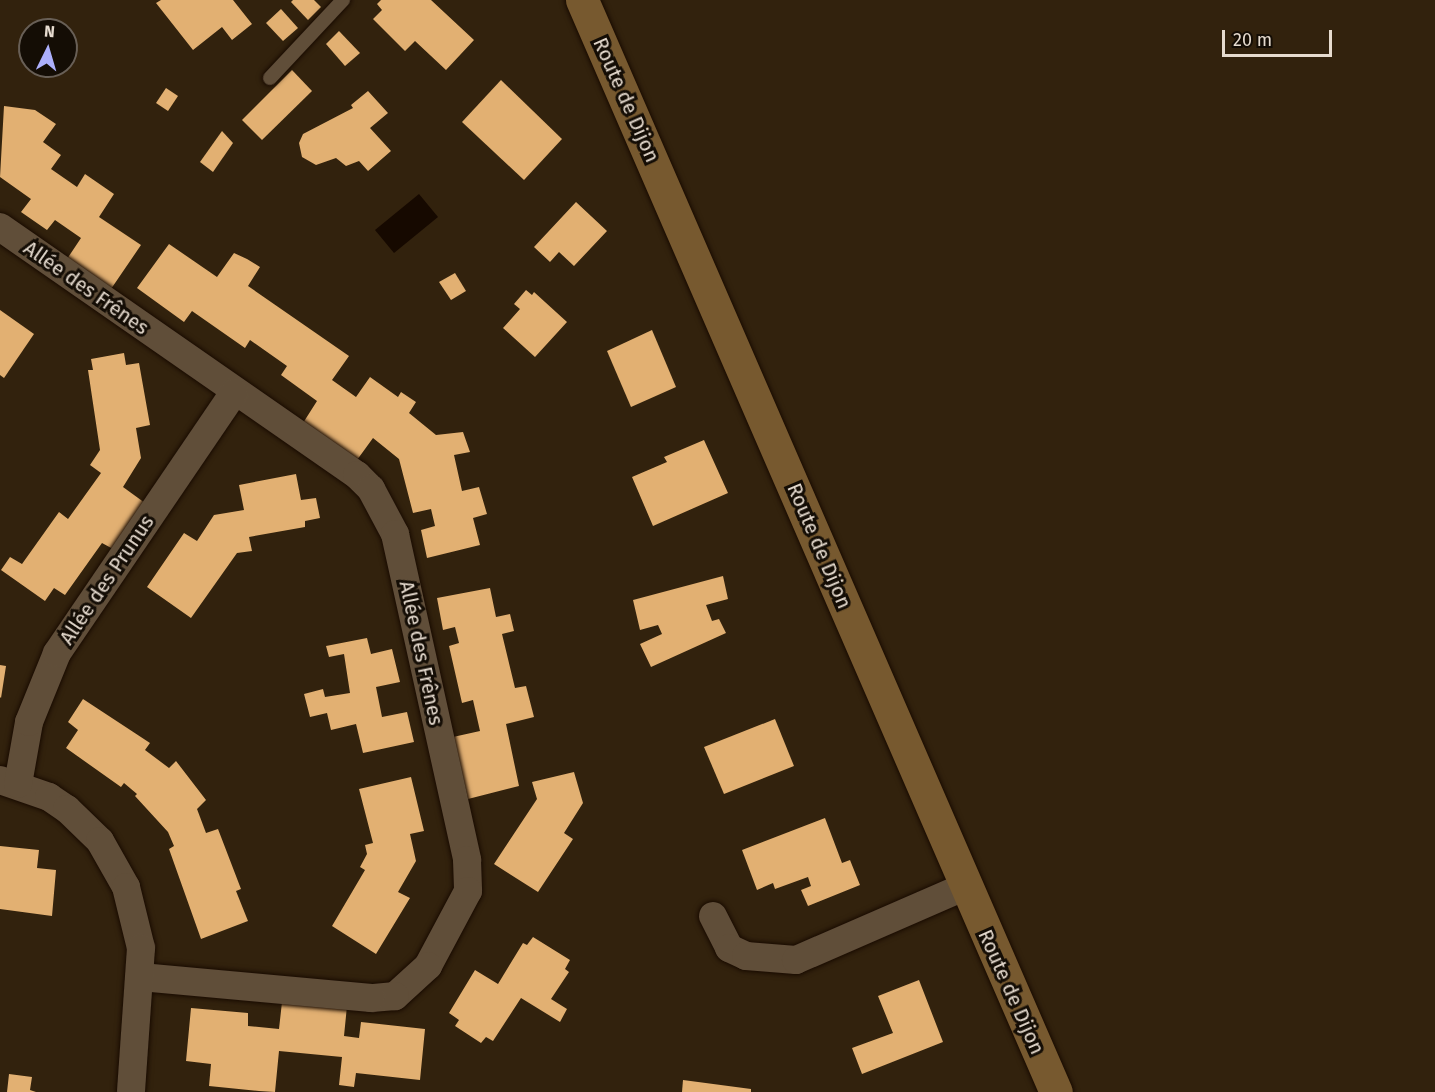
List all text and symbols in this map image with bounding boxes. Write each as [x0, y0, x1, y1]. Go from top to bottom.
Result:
north arrow [18, 18, 78, 78]
scale bar [1225, 18, 1334, 56]
text: N [43, 22, 56, 41]
text: 20 m [1233, 29, 1272, 51]
street label: Route de Dijon [588, 34, 664, 166]
street label: Allée des Frênes [19, 236, 153, 340]
street label: Route de Dijon [782, 480, 856, 612]
street label: Allée des Prunus [55, 511, 159, 649]
street label: Allée des Frênes [394, 579, 448, 727]
street label: Route de Dijon [973, 926, 1049, 1058]

